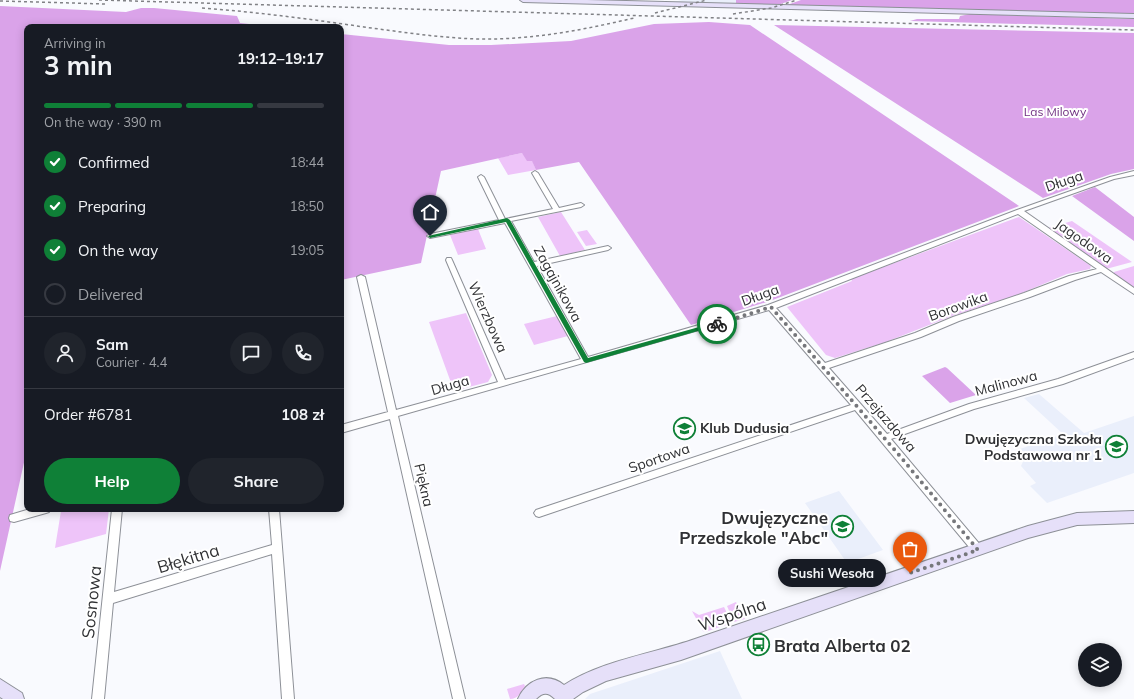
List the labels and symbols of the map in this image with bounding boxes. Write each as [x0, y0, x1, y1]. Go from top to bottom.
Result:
park label: Las Milowy [1024, 104, 1087, 119]
street label: Długa [1043, 166, 1085, 196]
pin [413, 195, 447, 236]
street label: Jagodowa [1052, 215, 1116, 267]
street label: Zagajnikowa [530, 243, 586, 325]
street label: Wierzbowa [464, 279, 512, 355]
street label: Długa [739, 280, 781, 310]
street label: Borowika [926, 287, 990, 325]
courier [697, 304, 737, 344]
street label: Malinowa [973, 366, 1039, 400]
street label: Długa [429, 371, 471, 399]
street label: Przejazdowa [852, 380, 920, 456]
school or university icon: Klub Dudusia [672, 415, 698, 441]
place label: Klub Dudusia [700, 419, 789, 437]
place label: Dwujęzyczna Szkoła Podstawowa nr 1 [965, 430, 1102, 464]
school or university icon: Dwujęzyczna Szkoła Podstawowa nr 1 [1104, 434, 1130, 460]
street label: Sportowa [626, 439, 692, 477]
street label: Piękna [410, 462, 438, 508]
place label: Dwujęzyczne Przedszkole "Abc" [679, 507, 828, 548]
school or university icon: Dwujęzyczne Przedszkole "Abc" [830, 514, 856, 540]
pin [893, 532, 927, 573]
street label: Błękitna [154, 539, 222, 577]
callout: Sushi Wesoła [778, 559, 886, 587]
street label: Sosnowa [77, 565, 105, 639]
street label: Wspólna [695, 593, 769, 635]
bus stop icon: Brata Alberta 02 [746, 632, 772, 658]
place label: Brata Alberta 02 [774, 635, 911, 656]

